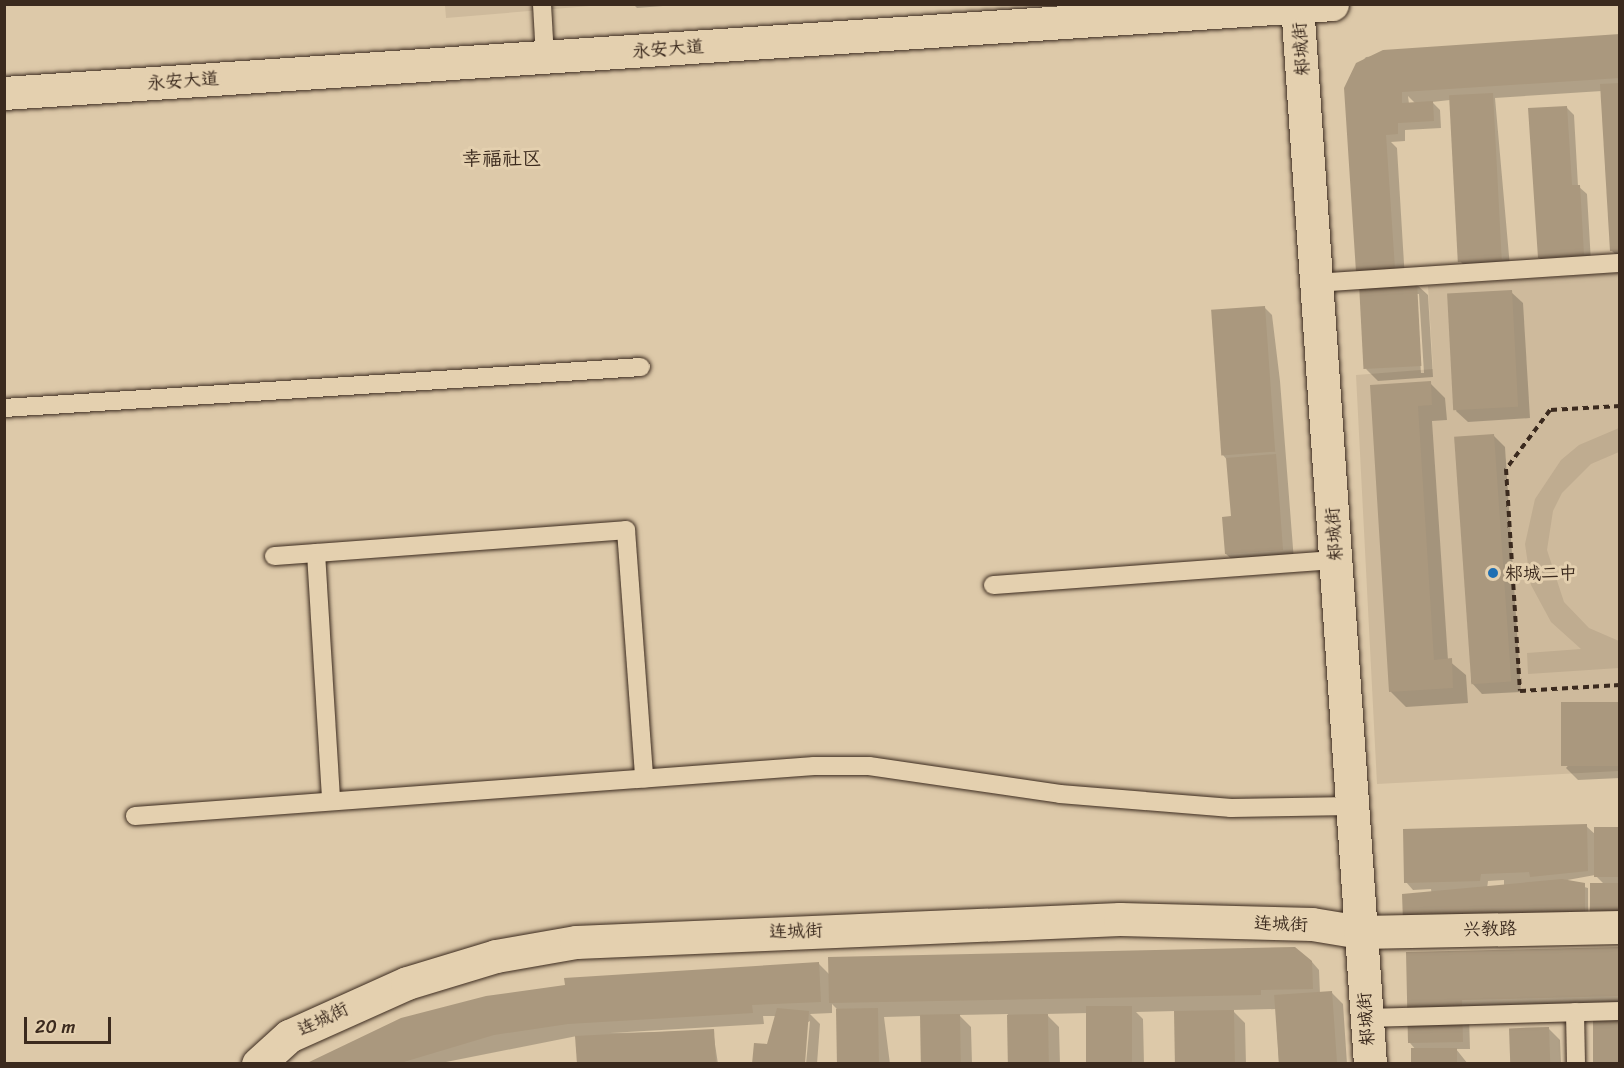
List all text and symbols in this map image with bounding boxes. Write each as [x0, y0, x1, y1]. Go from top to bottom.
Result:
street label: 邾城街 [1288, 21, 1314, 77]
street label: 永安大道 [631, 36, 705, 62]
street label: 永安大道 [146, 68, 220, 94]
district label: 幸福社区 [462, 146, 542, 170]
street label: 邾城街 [1321, 506, 1347, 562]
place label: 邾城二中 [1505, 562, 1577, 584]
marker: 邾城二中 [1486, 566, 1500, 580]
street label: 连城街 [1254, 912, 1308, 936]
street label: 兴教路 [1463, 918, 1517, 940]
street label: 连城街 [769, 919, 823, 943]
street label: 邾城街 [1353, 991, 1379, 1047]
street label: 连城街 [294, 997, 352, 1041]
scale bar [27, 1005, 114, 1043]
text: 20 m [35, 1011, 75, 1043]

